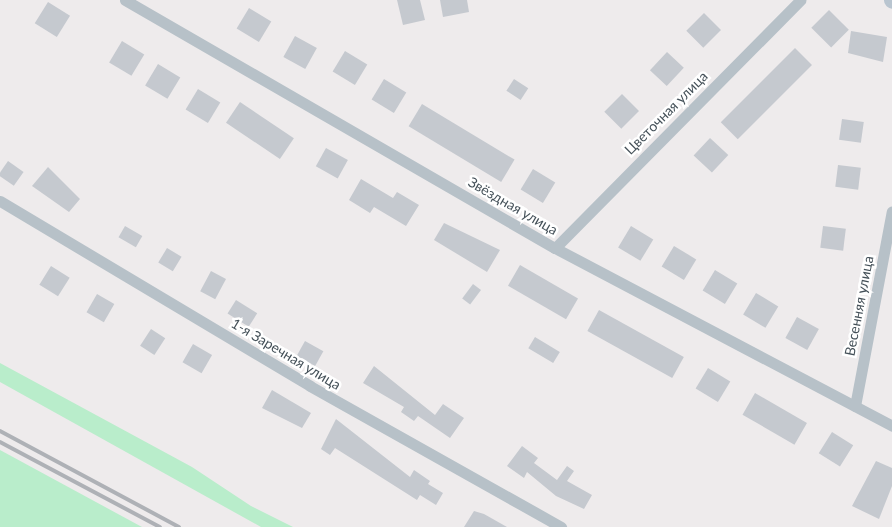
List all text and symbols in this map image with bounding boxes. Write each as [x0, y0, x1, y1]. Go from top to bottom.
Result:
street label: Цветочная улица [621, 68, 711, 158]
street label: Звёздная улица [465, 174, 561, 238]
street label: Весенняя улица [841, 254, 877, 358]
street label: 1-я Заречная улица [228, 315, 344, 393]

